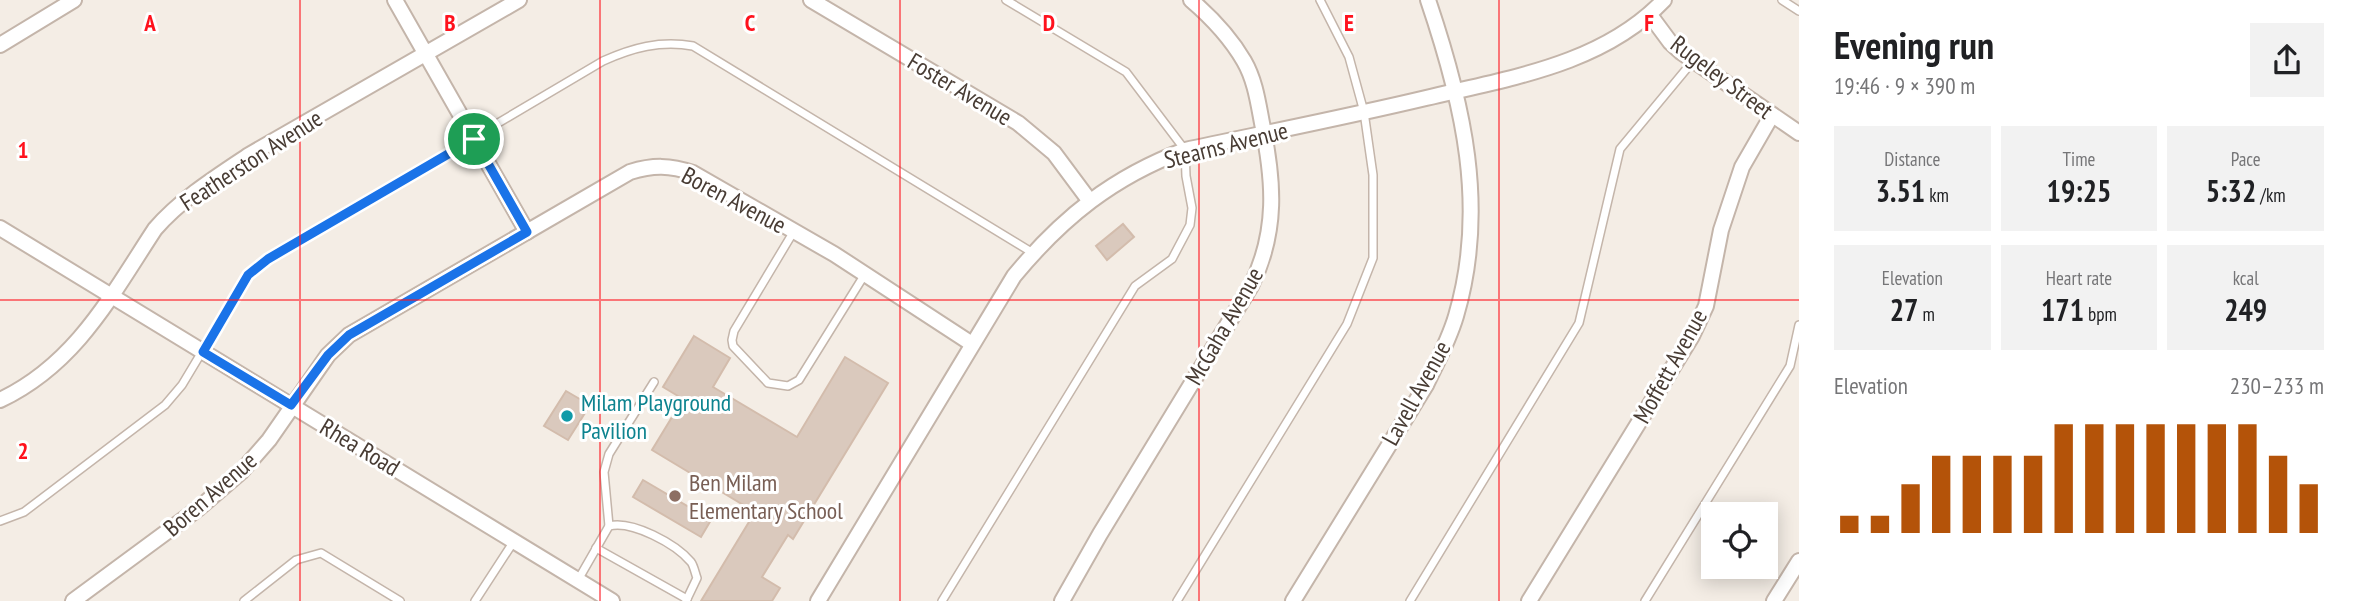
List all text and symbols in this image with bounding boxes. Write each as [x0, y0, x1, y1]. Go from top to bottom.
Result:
text: A [143, 8, 156, 37]
text: B [444, 8, 456, 37]
text: C [745, 8, 756, 37]
text: D [1043, 8, 1055, 37]
text: E [1344, 8, 1354, 37]
text: F [1644, 8, 1654, 37]
text: Evening run [1834, 20, 1994, 69]
button: share [2250, 23, 2324, 97]
street label: Rugeley Street [1665, 28, 1780, 126]
street label: Foster Avenue [902, 46, 1018, 132]
text: 19:46 · 9 × 390 m [1834, 71, 1975, 100]
street label: Featherston Avenue [174, 102, 328, 218]
pin [444, 109, 504, 169]
street label: Stearns Avenue [1161, 115, 1291, 175]
icon: arrive [455, 120, 493, 158]
text: 1 [18, 135, 29, 164]
text: Distance [1884, 147, 1940, 171]
text: Time [2063, 147, 2095, 171]
text: Pace [2231, 147, 2261, 171]
street label: Boren Avenue [676, 160, 792, 240]
text: 3.51 [1876, 171, 1925, 210]
text: 19:25 [2047, 171, 2111, 210]
text: 5:32 [2206, 171, 2256, 210]
text: km [1925, 183, 1949, 207]
text: /km [2256, 183, 2286, 207]
street label: McGaha Avenue [1178, 262, 1270, 390]
text: Elevation [1882, 266, 1943, 290]
text: Heart rate [2046, 266, 2112, 290]
text: kcal [2233, 266, 2259, 290]
text: 27 [1890, 290, 1918, 329]
text: 171 [2041, 290, 2084, 329]
text: 249 [2224, 290, 2267, 329]
text: m [1918, 302, 1935, 326]
text: bpm [2084, 302, 2117, 326]
street label: Moffett Avenue [1626, 303, 1714, 429]
street label: Lavell Avenue [1375, 335, 1457, 451]
text: Elevation [1834, 371, 1908, 400]
text: 230–233 m [2230, 371, 2324, 400]
place label: Milam Playground Pavilion [581, 387, 731, 446]
marker: Milam Playground Pavilion [559, 408, 575, 424]
street label: Rhea Road [314, 411, 406, 483]
text: 2 [18, 436, 29, 465]
street label: Boren Avenue [157, 445, 263, 543]
place label: Ben Milam Elementary School [689, 467, 843, 526]
marker: Ben Milam Elementary School [667, 488, 683, 504]
map controls [1701, 502, 1778, 579]
button: locate [1701, 502, 1778, 579]

